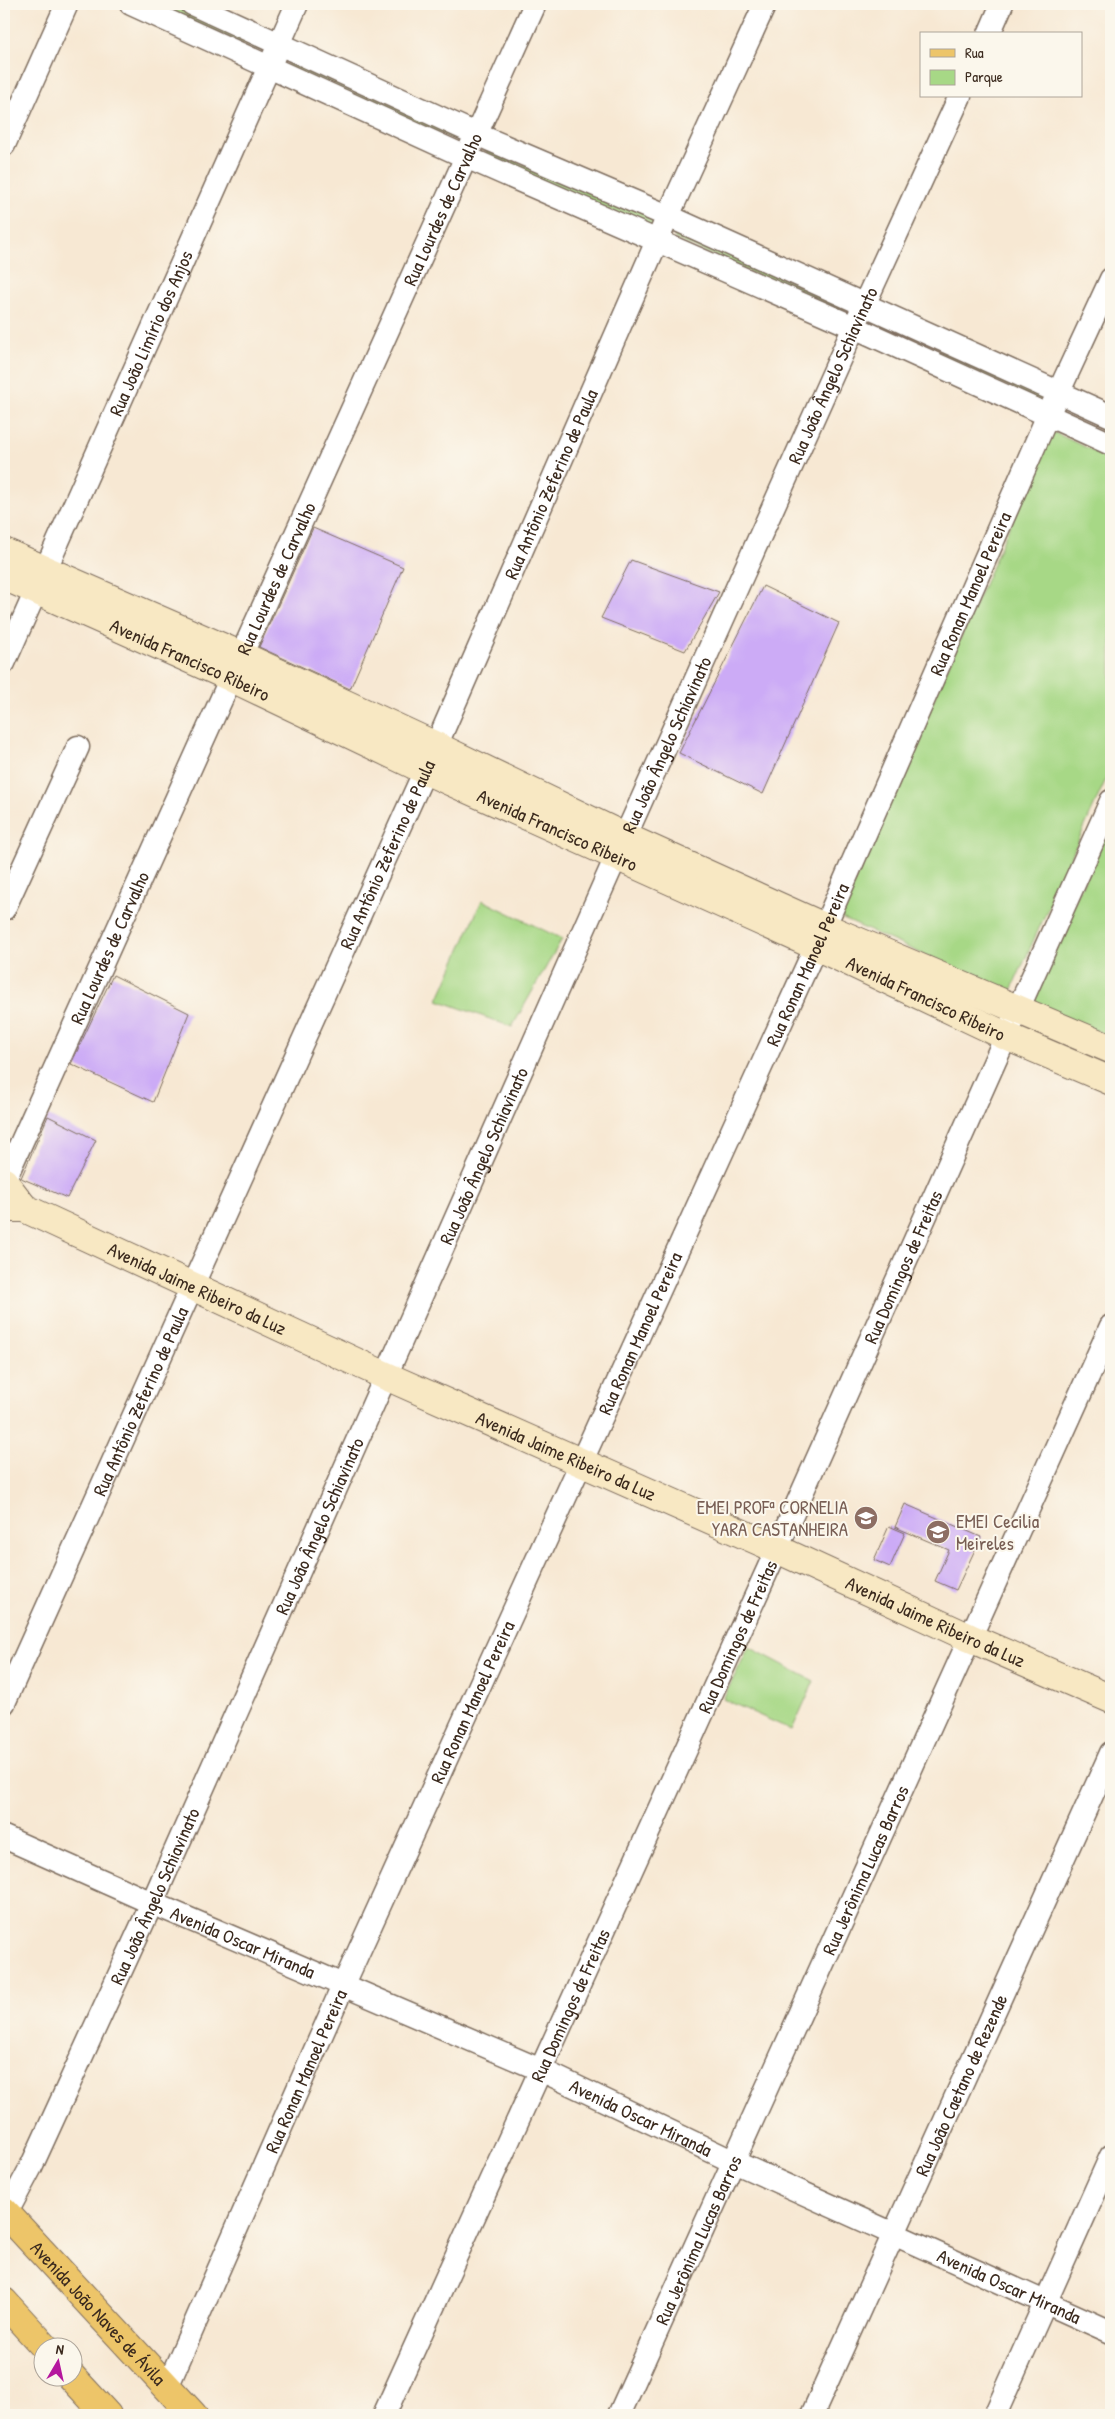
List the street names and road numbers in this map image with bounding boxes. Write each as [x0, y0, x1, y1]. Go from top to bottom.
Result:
street label: Rua Lourdes de Carvalho [397, 129, 488, 290]
street label: Rua João Limírio dos Anjos [103, 246, 199, 420]
street label: Rua João Ângelo Schiavinato [781, 282, 884, 468]
street label: Rua Antônio Zeferino de Paula [498, 384, 604, 583]
street label: Rua Lourdes de Carvalho [230, 498, 322, 659]
street label: Rua Ronan Manoel Pereira [923, 507, 1017, 679]
street label: Avenida Francisco Ribeiro [106, 612, 275, 707]
street label: Rua João Ângelo Schiavinato [615, 652, 718, 837]
street label: Rua Antônio Zeferino de Paula [333, 755, 441, 953]
street label: Avenida Francisco Ribeiro [473, 782, 642, 877]
street label: Rua Lourdes de Carvalho [64, 867, 155, 1028]
street label: Rua Ronan Manoel Pereira [759, 878, 855, 1050]
street label: Avenida Francisco Ribeiro [842, 949, 1010, 1047]
street label: Rua João Ângelo Schiavinato [433, 1063, 534, 1249]
street label: Rua Domingos de Freitas [857, 1186, 949, 1348]
street label: Avenida Jaime Ribeiro da Luz [104, 1236, 291, 1341]
street label: Rua Ronan Manoel Pereira [592, 1247, 688, 1419]
street label: Rua Antônio Zeferino de Paula [86, 1302, 194, 1500]
street label: Avenida Jaime Ribeiro da Luz [472, 1405, 660, 1507]
street label: Rua João Ângelo Schiavinato [269, 1433, 370, 1619]
street label: Rua Domingos de Freitas [691, 1556, 783, 1717]
street label: Avenida Jaime Ribeiro da Luz [842, 1570, 1029, 1673]
street label: Rua Ronan Manoel Pereira [424, 1616, 521, 1787]
street label: Rua Jerônima Lucas Barros [816, 1781, 915, 1959]
street label: Rua João Ângelo Schiavinato [103, 1803, 206, 1989]
street label: Avenida Oscar Miranda [167, 1900, 320, 1985]
street label: Rua Domingos de Freitas [524, 1925, 616, 2086]
street label: Rua Ronan Manoel Pereira [258, 1985, 353, 2157]
street label: Rua João Caetano de Rezende [909, 1989, 1014, 2180]
street label: Avenida Oscar Miranda [565, 2073, 717, 2163]
street label: Rua Jerônima Lucas Barros [648, 2151, 748, 2329]
street label: Avenida João Naves de Ávila [26, 2236, 170, 2390]
street label: Avenida Oscar Miranda [933, 2242, 1086, 2330]

